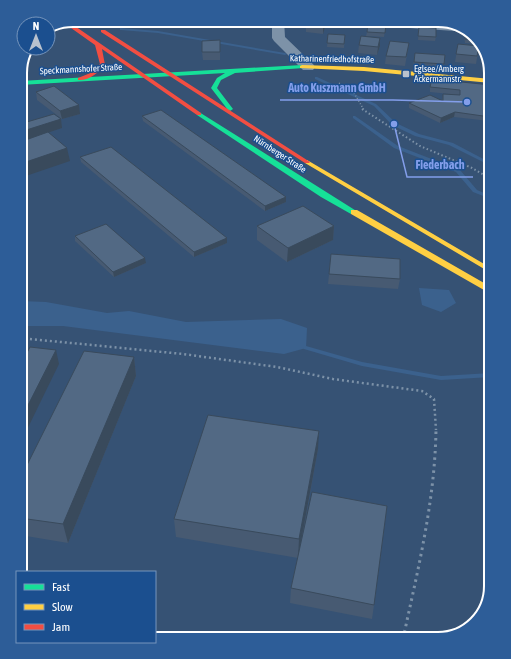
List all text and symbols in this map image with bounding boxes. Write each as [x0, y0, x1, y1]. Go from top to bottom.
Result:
north arrow [16, 16, 56, 56]
text: N [33, 20, 39, 32]
street label: Katharinenfriedhofstraße [290, 53, 374, 65]
street label: Speckmannshofer Straße [40, 62, 122, 76]
place label: Eglsee/Amberg Ackermannstr. [414, 64, 464, 84]
marker: Eglsee/Amberg Ackermannstr. [401, 69, 411, 79]
callout: Auto Kuszmann GmbH [280, 76, 393, 100]
text: Auto Kuszmann GmbH [287, 81, 386, 95]
street label: Nürnberger Straße [252, 133, 308, 175]
callout: Fiederbach [407, 153, 473, 177]
text: Fiederbach [415, 158, 465, 172]
legend [16, 571, 156, 643]
text: Fast [52, 580, 70, 594]
text: Slow [52, 600, 73, 614]
text: Jam [52, 620, 70, 634]

